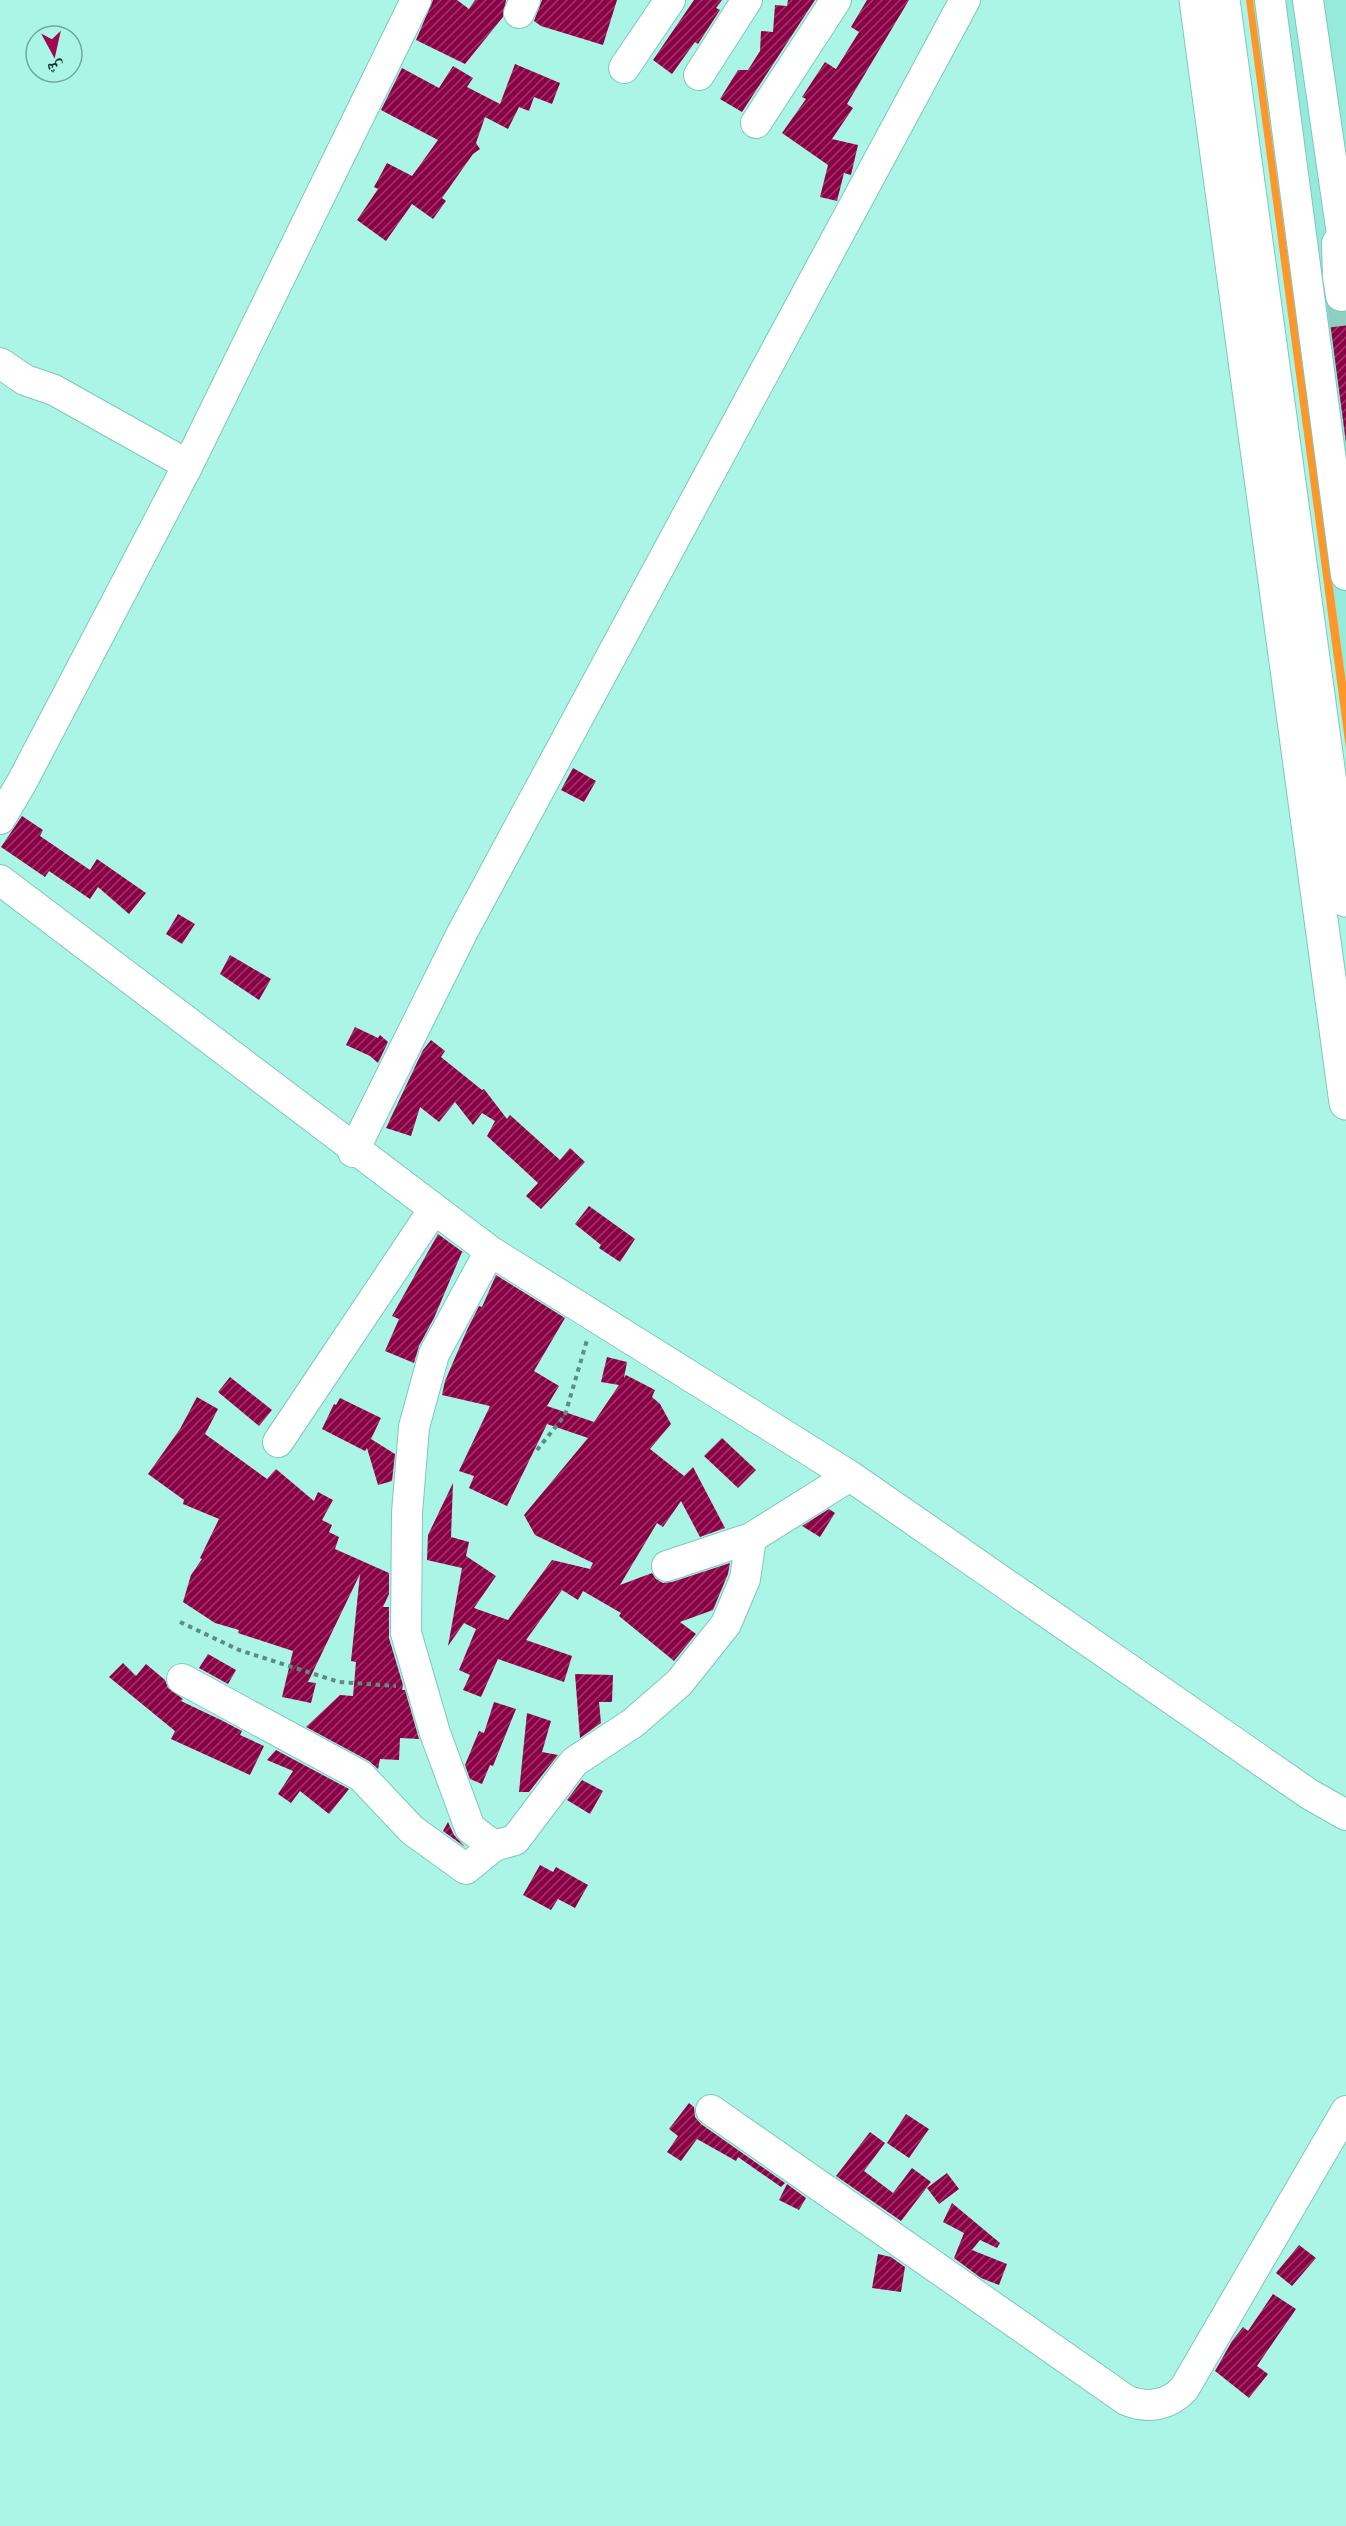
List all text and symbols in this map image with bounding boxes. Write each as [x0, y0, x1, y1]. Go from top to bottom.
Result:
north arrow [24, 24, 84, 84]
text: ش [46, 58, 66, 80]

